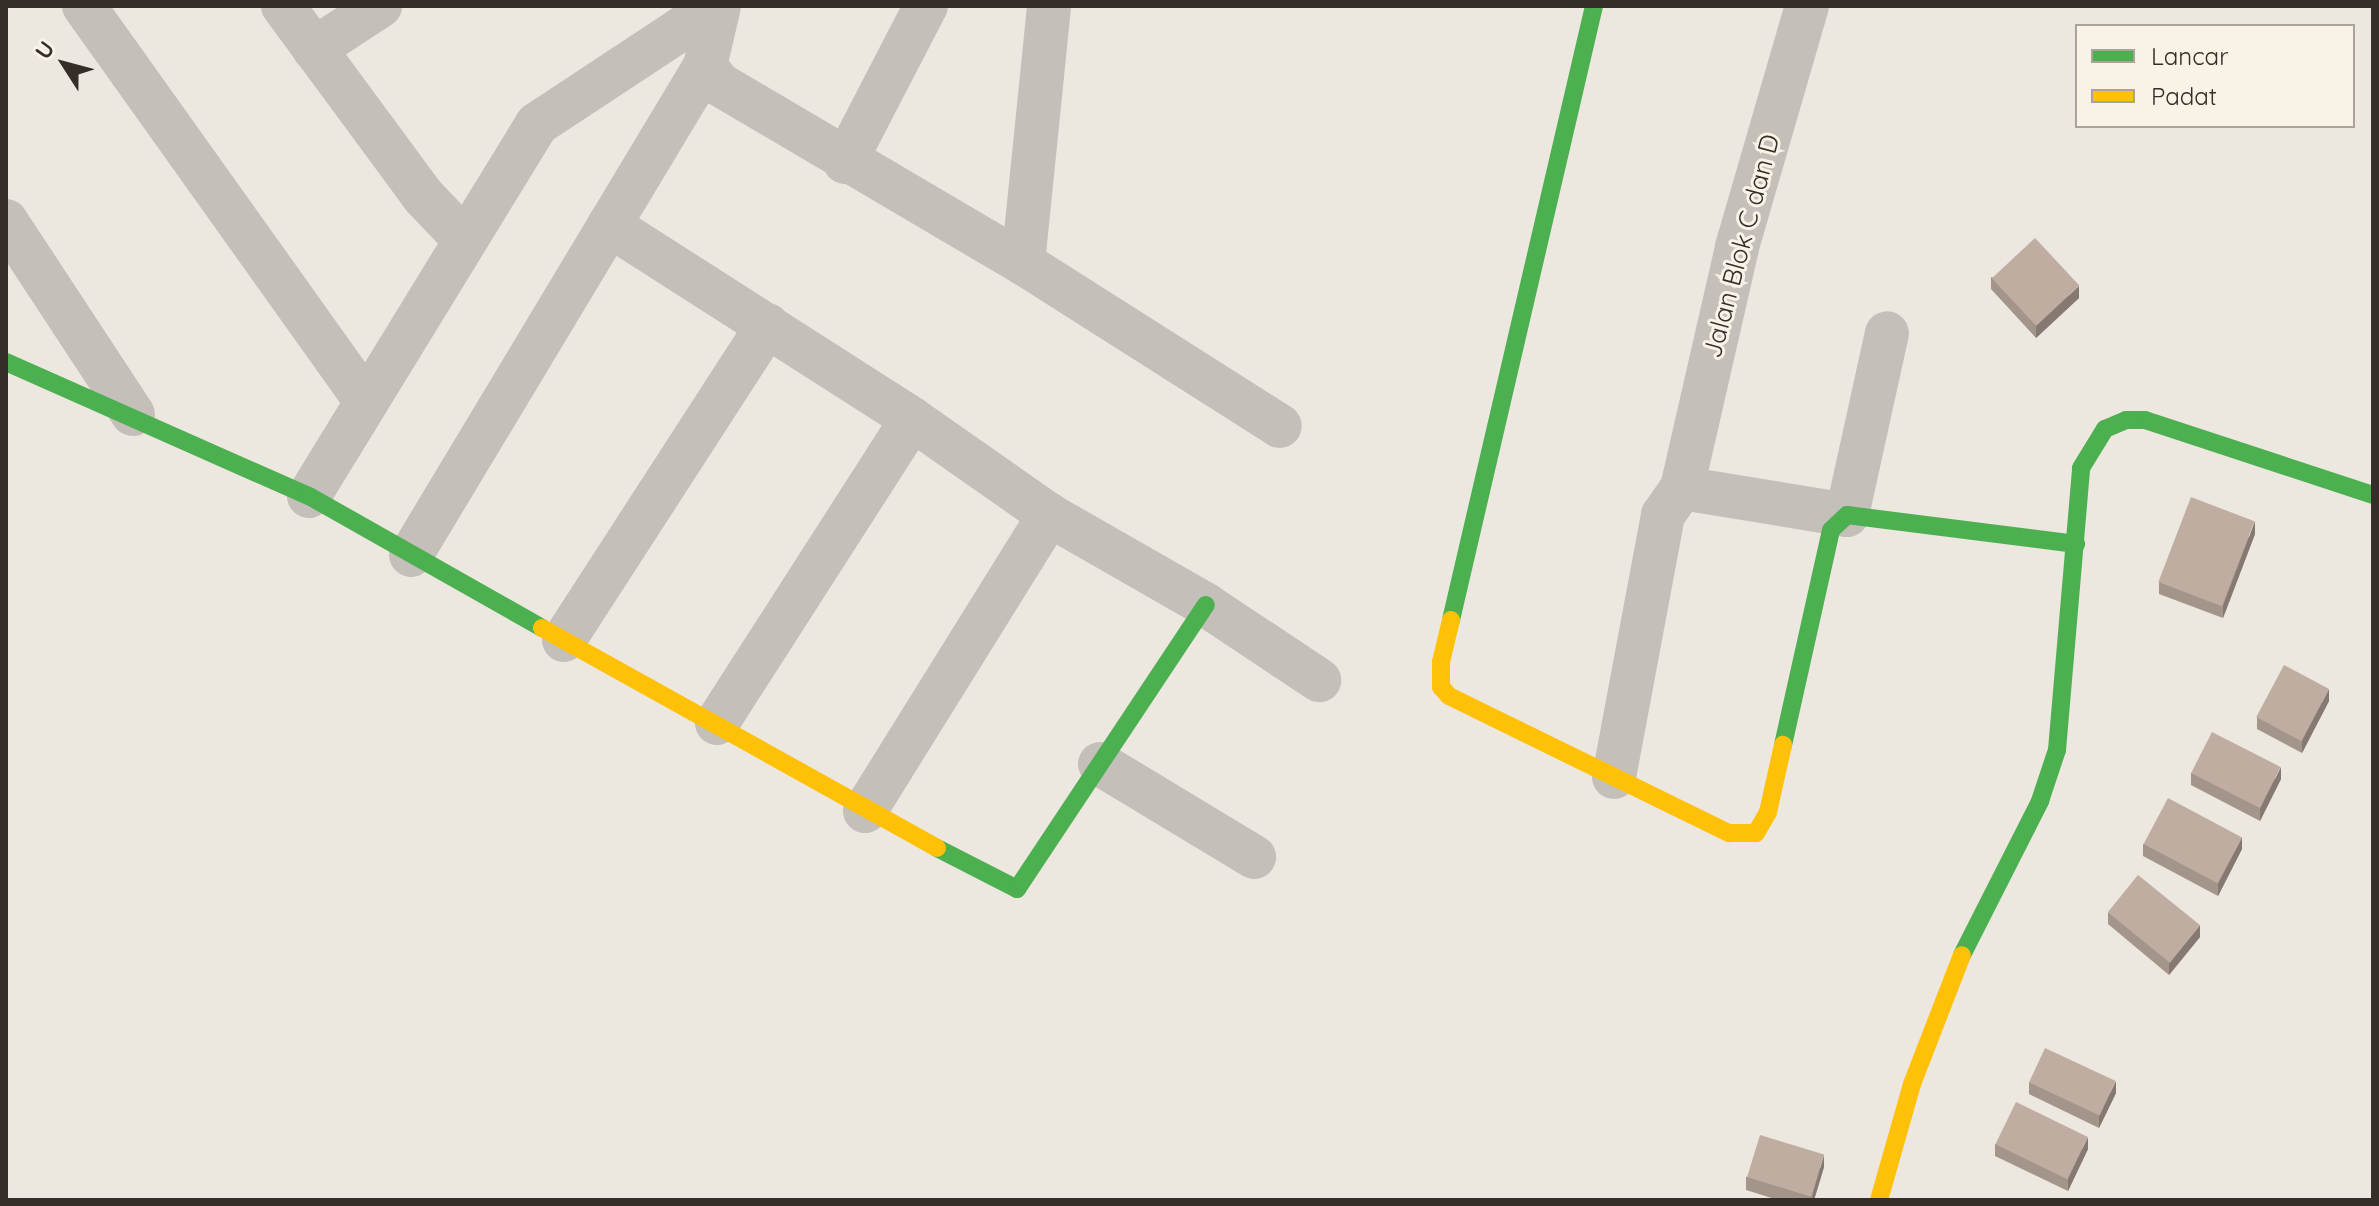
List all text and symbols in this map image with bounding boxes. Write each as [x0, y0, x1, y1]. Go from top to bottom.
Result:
north arrow [24, 24, 104, 104]
legend [2075, 24, 2355, 128]
text: U [29, 35, 60, 64]
text: Lancar [2151, 41, 2228, 71]
text: Padat [2151, 81, 2217, 111]
street label: Jalan Blok C dan D [1696, 131, 1786, 361]

